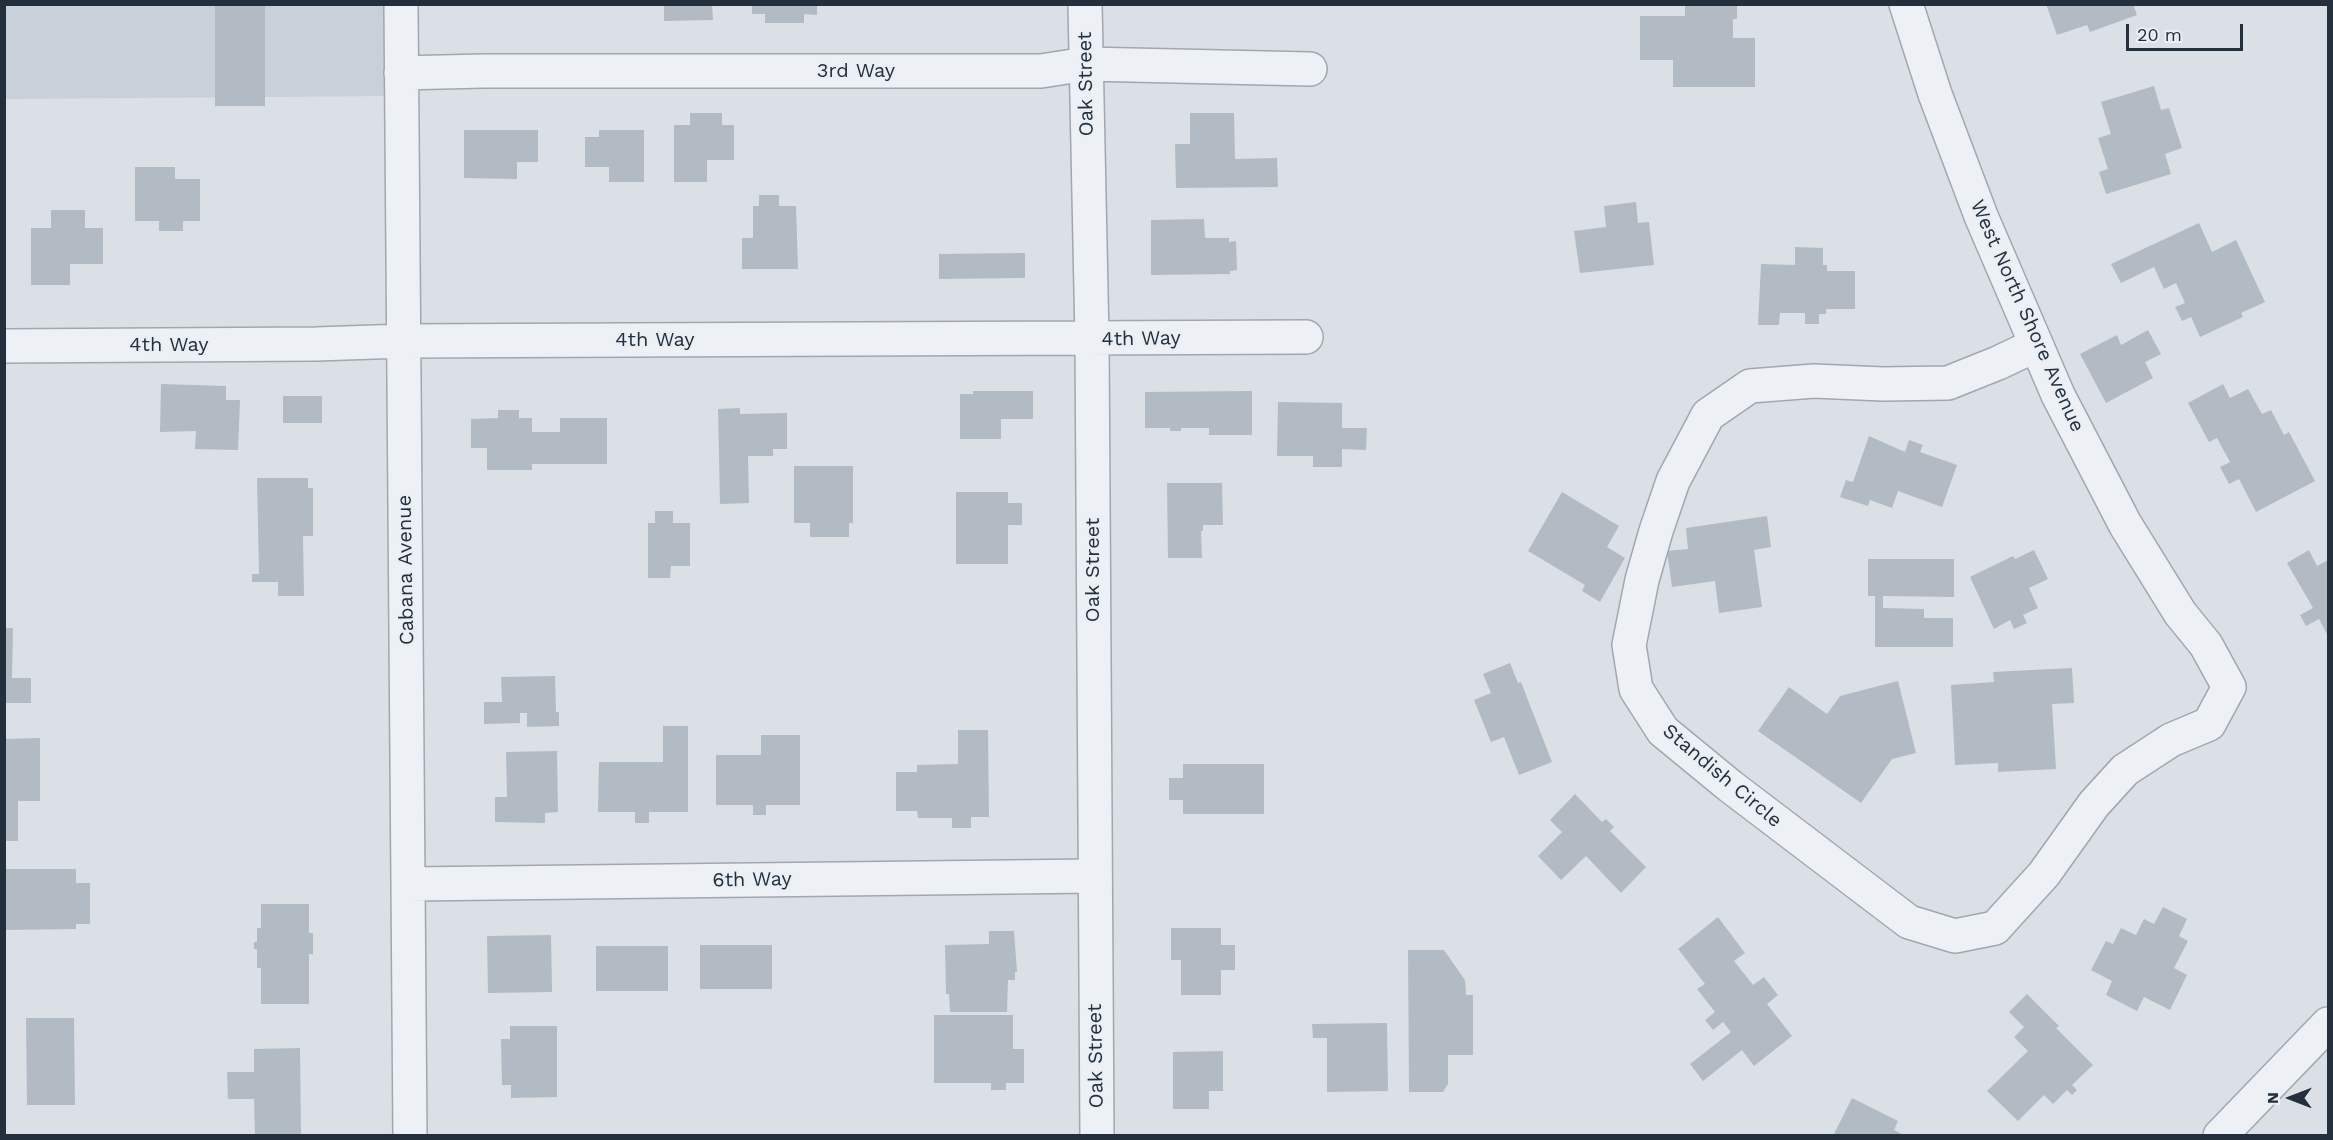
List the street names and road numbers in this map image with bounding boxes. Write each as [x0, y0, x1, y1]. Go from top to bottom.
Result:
street label: Oak Street [1073, 31, 1099, 137]
street label: 3rd Way [817, 59, 895, 83]
street label: West North Shore Avenue [1965, 196, 2089, 436]
street label: 4th Way [1101, 326, 1181, 352]
street label: 4th Way [615, 328, 695, 352]
street label: 4th Way [129, 333, 209, 357]
street label: Cabana Avenue [393, 495, 419, 645]
street label: Oak Street [1081, 518, 1105, 622]
street label: Standish Circle [1658, 719, 1786, 833]
street label: 6th Way [712, 867, 792, 893]
street label: Oak Street [1083, 1003, 1109, 1109]

